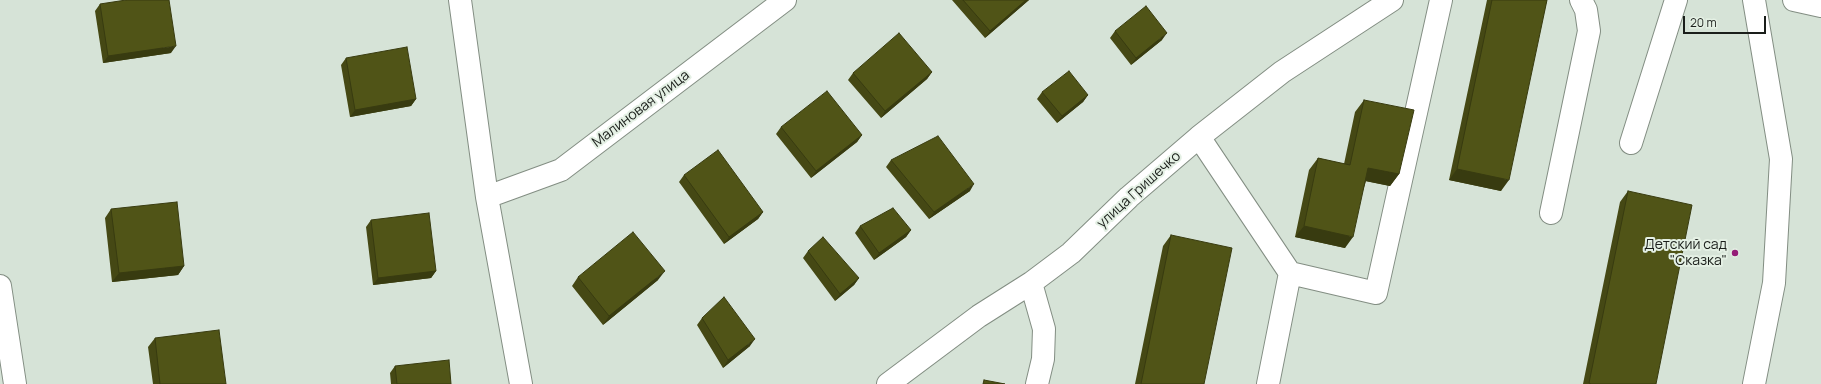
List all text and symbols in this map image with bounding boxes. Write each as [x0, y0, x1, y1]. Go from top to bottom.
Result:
scale bar [1685, 8, 1768, 34]
text: 20 m [1690, 14, 1717, 31]
street label: Малиновая улица [589, 67, 693, 151]
street label: улица Гришечко [1094, 148, 1184, 232]
place label: Детский сад "Сказка" [1644, 237, 1727, 270]
marker: Детский сад "Сказка" [1730, 248, 1740, 258]

